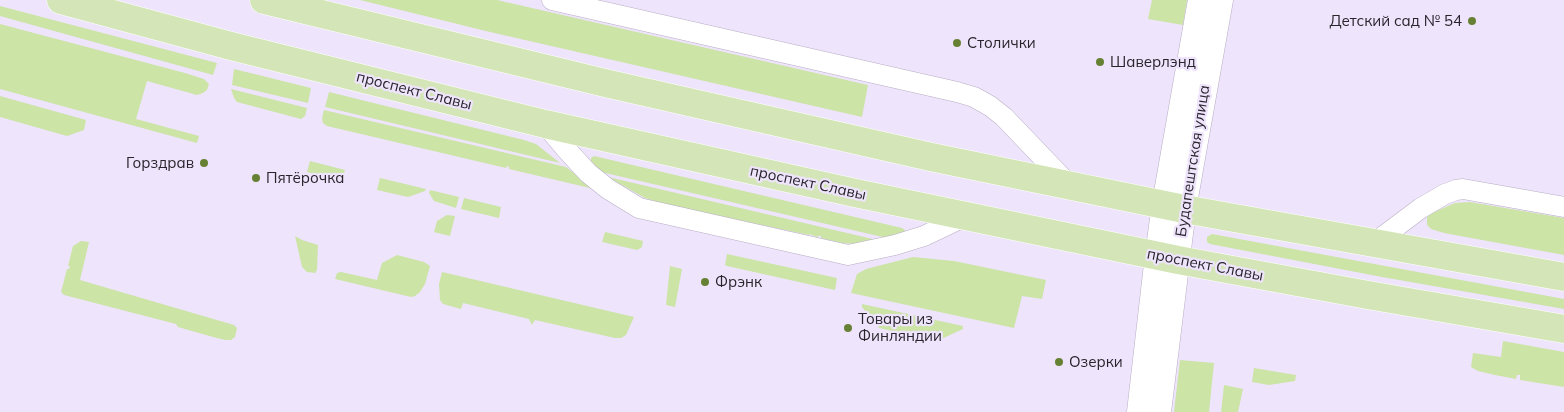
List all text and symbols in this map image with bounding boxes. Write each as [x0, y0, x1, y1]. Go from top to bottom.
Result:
place label: Детский сад № 54 [1329, 12, 1462, 30]
marker: Детский сад № 54 [1466, 15, 1478, 27]
place label: Столички [967, 34, 1036, 52]
marker: Столички [951, 37, 963, 49]
place label: Шаверлэнд [1110, 53, 1196, 71]
marker: Шаверлэнд [1094, 56, 1106, 68]
street label: проспект Славы [355, 68, 473, 114]
street label: Будапештская улица [1172, 84, 1214, 238]
place label: Горздрав [126, 154, 194, 172]
marker: Горздрав [198, 157, 210, 169]
street label: проспект Славы [748, 162, 868, 204]
place label: Пятёрочка [266, 169, 344, 187]
marker: Пятёрочка [250, 172, 262, 184]
street label: проспект Славы [1145, 245, 1265, 285]
place label: Фрэнк [715, 273, 762, 291]
marker: Фрэнк [699, 276, 711, 288]
place label: Товары из Финляндии [858, 310, 942, 345]
marker: Товары из Финляндии [842, 322, 854, 334]
place label: Озерки [1069, 353, 1123, 371]
marker: Озерки [1053, 356, 1065, 368]

